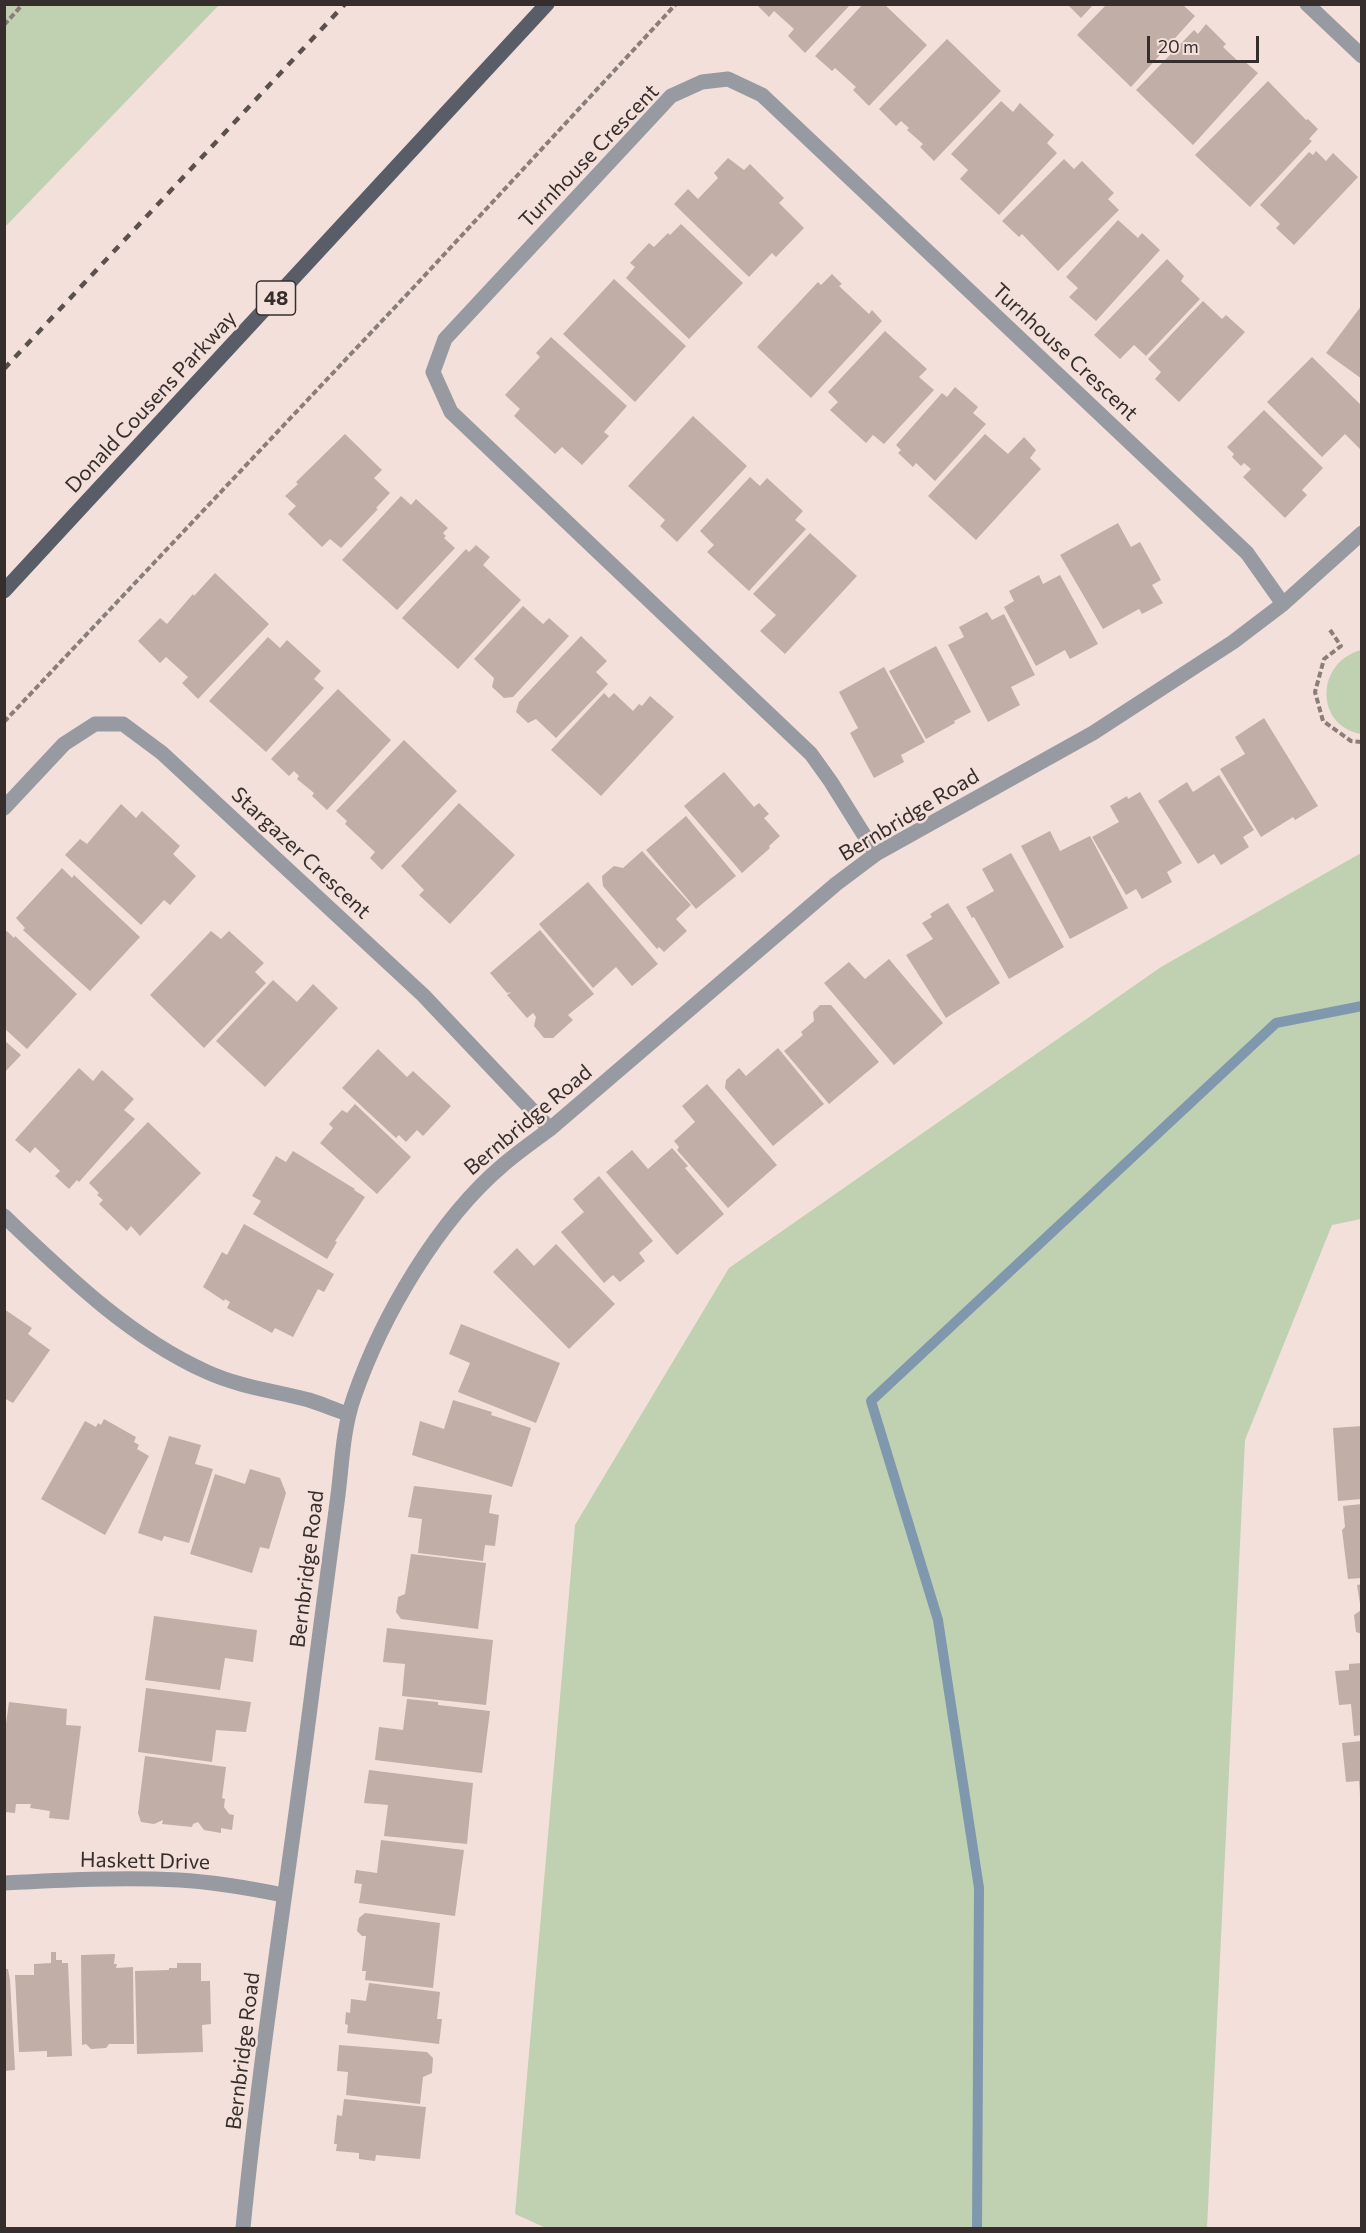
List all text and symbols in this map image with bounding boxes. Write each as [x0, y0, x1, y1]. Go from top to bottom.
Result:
scale bar [1150, 24, 1262, 62]
text: 20 m [1158, 35, 1199, 57]
street label: Turnhouse Crescent [514, 79, 664, 233]
street label: Turnhouse Crescent [987, 278, 1143, 426]
road number: 48 [256, 281, 296, 315]
street label: Donald Cousens Parkway [60, 306, 242, 498]
street label: Bernbridge Road [834, 763, 984, 867]
street label: Stargazer Crescent [226, 782, 376, 924]
street label: Bernbridge Road [459, 1059, 597, 1181]
street label: Bernbridge Road [285, 1489, 329, 1649]
street label: Haskett Drive [80, 1847, 210, 1875]
street label: Bernbridge Road [221, 1971, 265, 2131]

